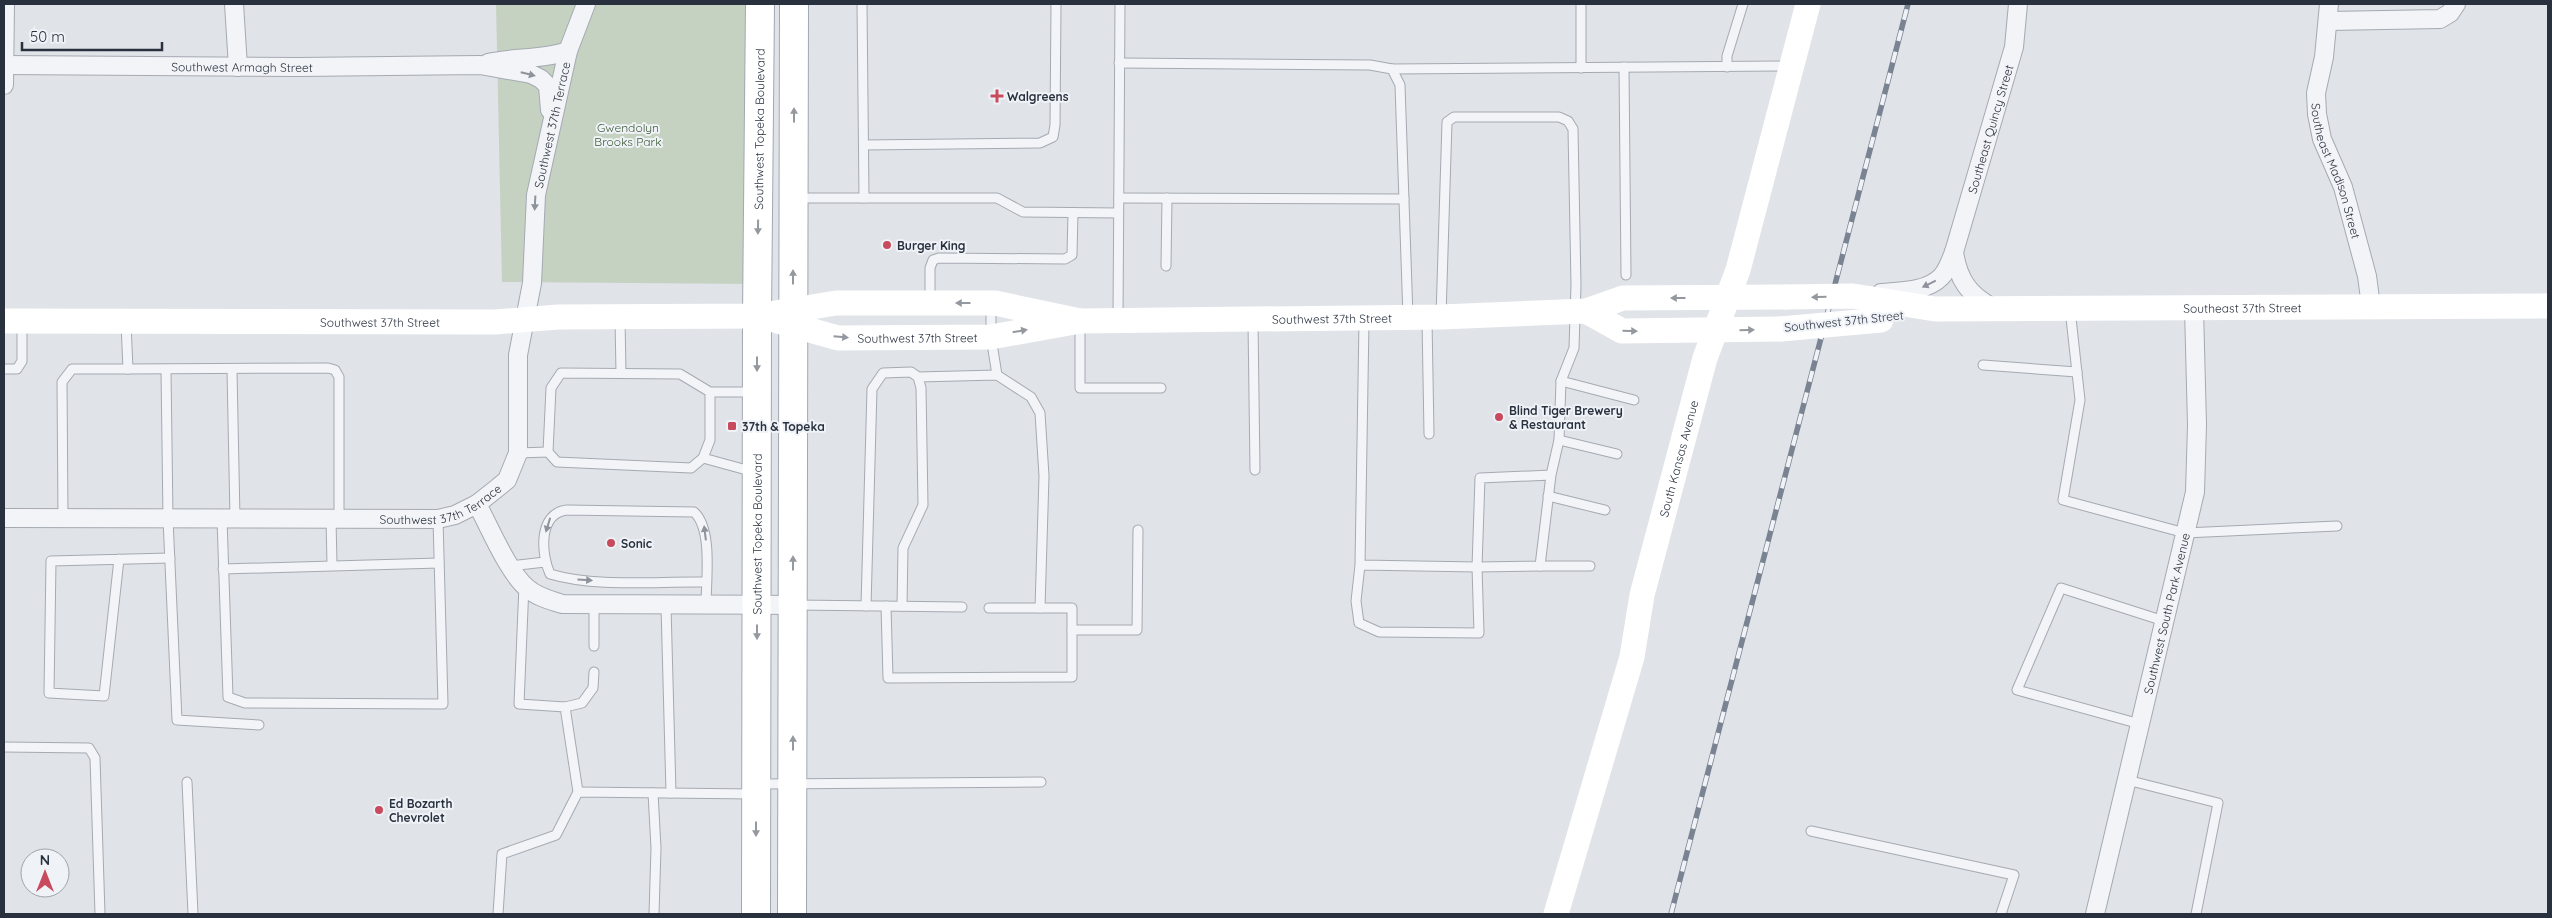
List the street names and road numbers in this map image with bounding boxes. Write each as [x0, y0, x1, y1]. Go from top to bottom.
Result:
street label: Southwest Topeka Boulevard [751, 48, 767, 210]
street label: Southwest Armagh Street [171, 59, 313, 75]
street label: Southwest 37th Terrace [530, 60, 573, 189]
street label: Southeast Quincy Street [1964, 63, 2016, 195]
street label: Southeast Madison Street [2309, 103, 2364, 240]
street label: Southeast 37th Street [2183, 300, 2302, 315]
street label: Southwest 37th Street [1784, 307, 1904, 335]
street label: Southwest 37th Street [1272, 310, 1392, 326]
street label: Southwest 37th Street [320, 314, 440, 329]
street label: Southwest 37th Street [857, 330, 978, 345]
street label: South Kansas Avenue [1656, 398, 1701, 519]
street label: Southwest Topeka Boulevard [749, 453, 764, 615]
street label: Southwest 37th Terrace [379, 480, 504, 527]
street label: Southwest South Park Avenue [2140, 531, 2193, 695]

